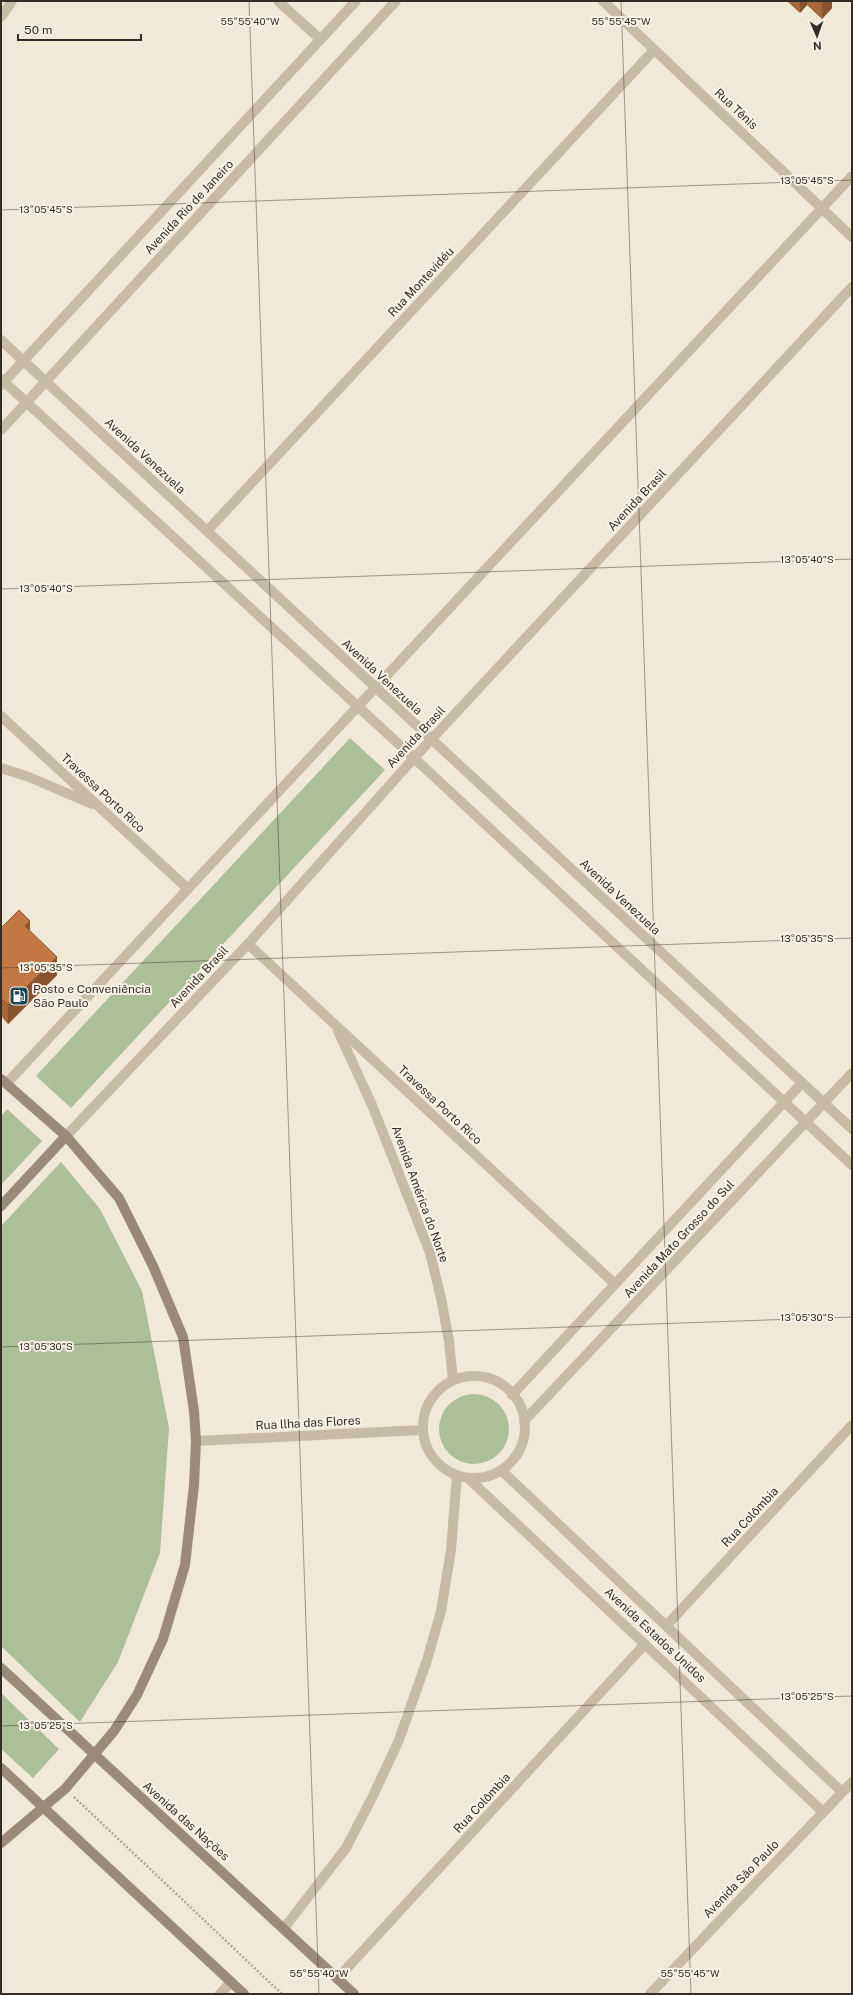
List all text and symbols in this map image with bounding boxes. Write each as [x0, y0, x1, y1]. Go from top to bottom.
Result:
text: 55°55'40"W [221, 15, 280, 27]
text: 55°55'45"W [591, 15, 651, 27]
scale bar [18, 16, 141, 42]
north arrow [797, 16, 837, 56]
text: 50 m [24, 23, 52, 37]
text: N [813, 40, 822, 52]
street label: Rua Tênis [712, 86, 760, 132]
street label: Avenida Rio de Janeiro [142, 157, 236, 257]
text: 13°05'45"S [780, 174, 834, 186]
text: 13°05'45"S [19, 203, 73, 215]
street label: Rua Montevidéu [385, 244, 457, 320]
street label: Avenida Venezuela [102, 415, 188, 497]
street label: Avenida Brasil [605, 466, 669, 534]
text: 13°05'40"S [780, 553, 834, 565]
text: 13°05'40"S [19, 582, 73, 594]
street label: Avenida Venezuela [339, 636, 425, 718]
street label: Avenida Brasil [384, 703, 448, 771]
street label: Travessa Porto Rico [58, 751, 148, 836]
street label: Avenida Venezuela [577, 856, 663, 938]
text: 13°05'35"S [780, 932, 834, 944]
street label: Avenida Brasil [167, 943, 231, 1011]
text: 13°05'35"S [19, 961, 73, 973]
place label: Posto e Conveniência São Paulo [33, 982, 151, 1010]
fuel station icon: Posto e Conveniência São Paulo [8, 985, 30, 1007]
street label: Travessa Porto Rico [395, 1063, 485, 1148]
street label: Avenida América do Norte [389, 1124, 451, 1265]
street label: Avenida Mato Grosso do Sul [621, 1177, 737, 1301]
text: 13°05'30"S [780, 1311, 834, 1323]
text: 13°05'30"S [19, 1340, 73, 1352]
street label: Rua llha das Flores [255, 1413, 361, 1433]
street label: Rua Colômbia [719, 1484, 781, 1550]
street label: Avenida Estados Unidos [602, 1585, 708, 1685]
text: 13°05'25"S [780, 1690, 834, 1702]
text: 13°05'25"S [19, 1719, 73, 1731]
street label: Rua Colômbia [451, 1770, 513, 1836]
street label: Avenida das Nações [140, 1779, 232, 1863]
street label: Avenida São Paulo [700, 1837, 782, 1921]
text: 55°55'40"W [290, 1967, 349, 1979]
text: 55°55'45"W [660, 1967, 720, 1979]

